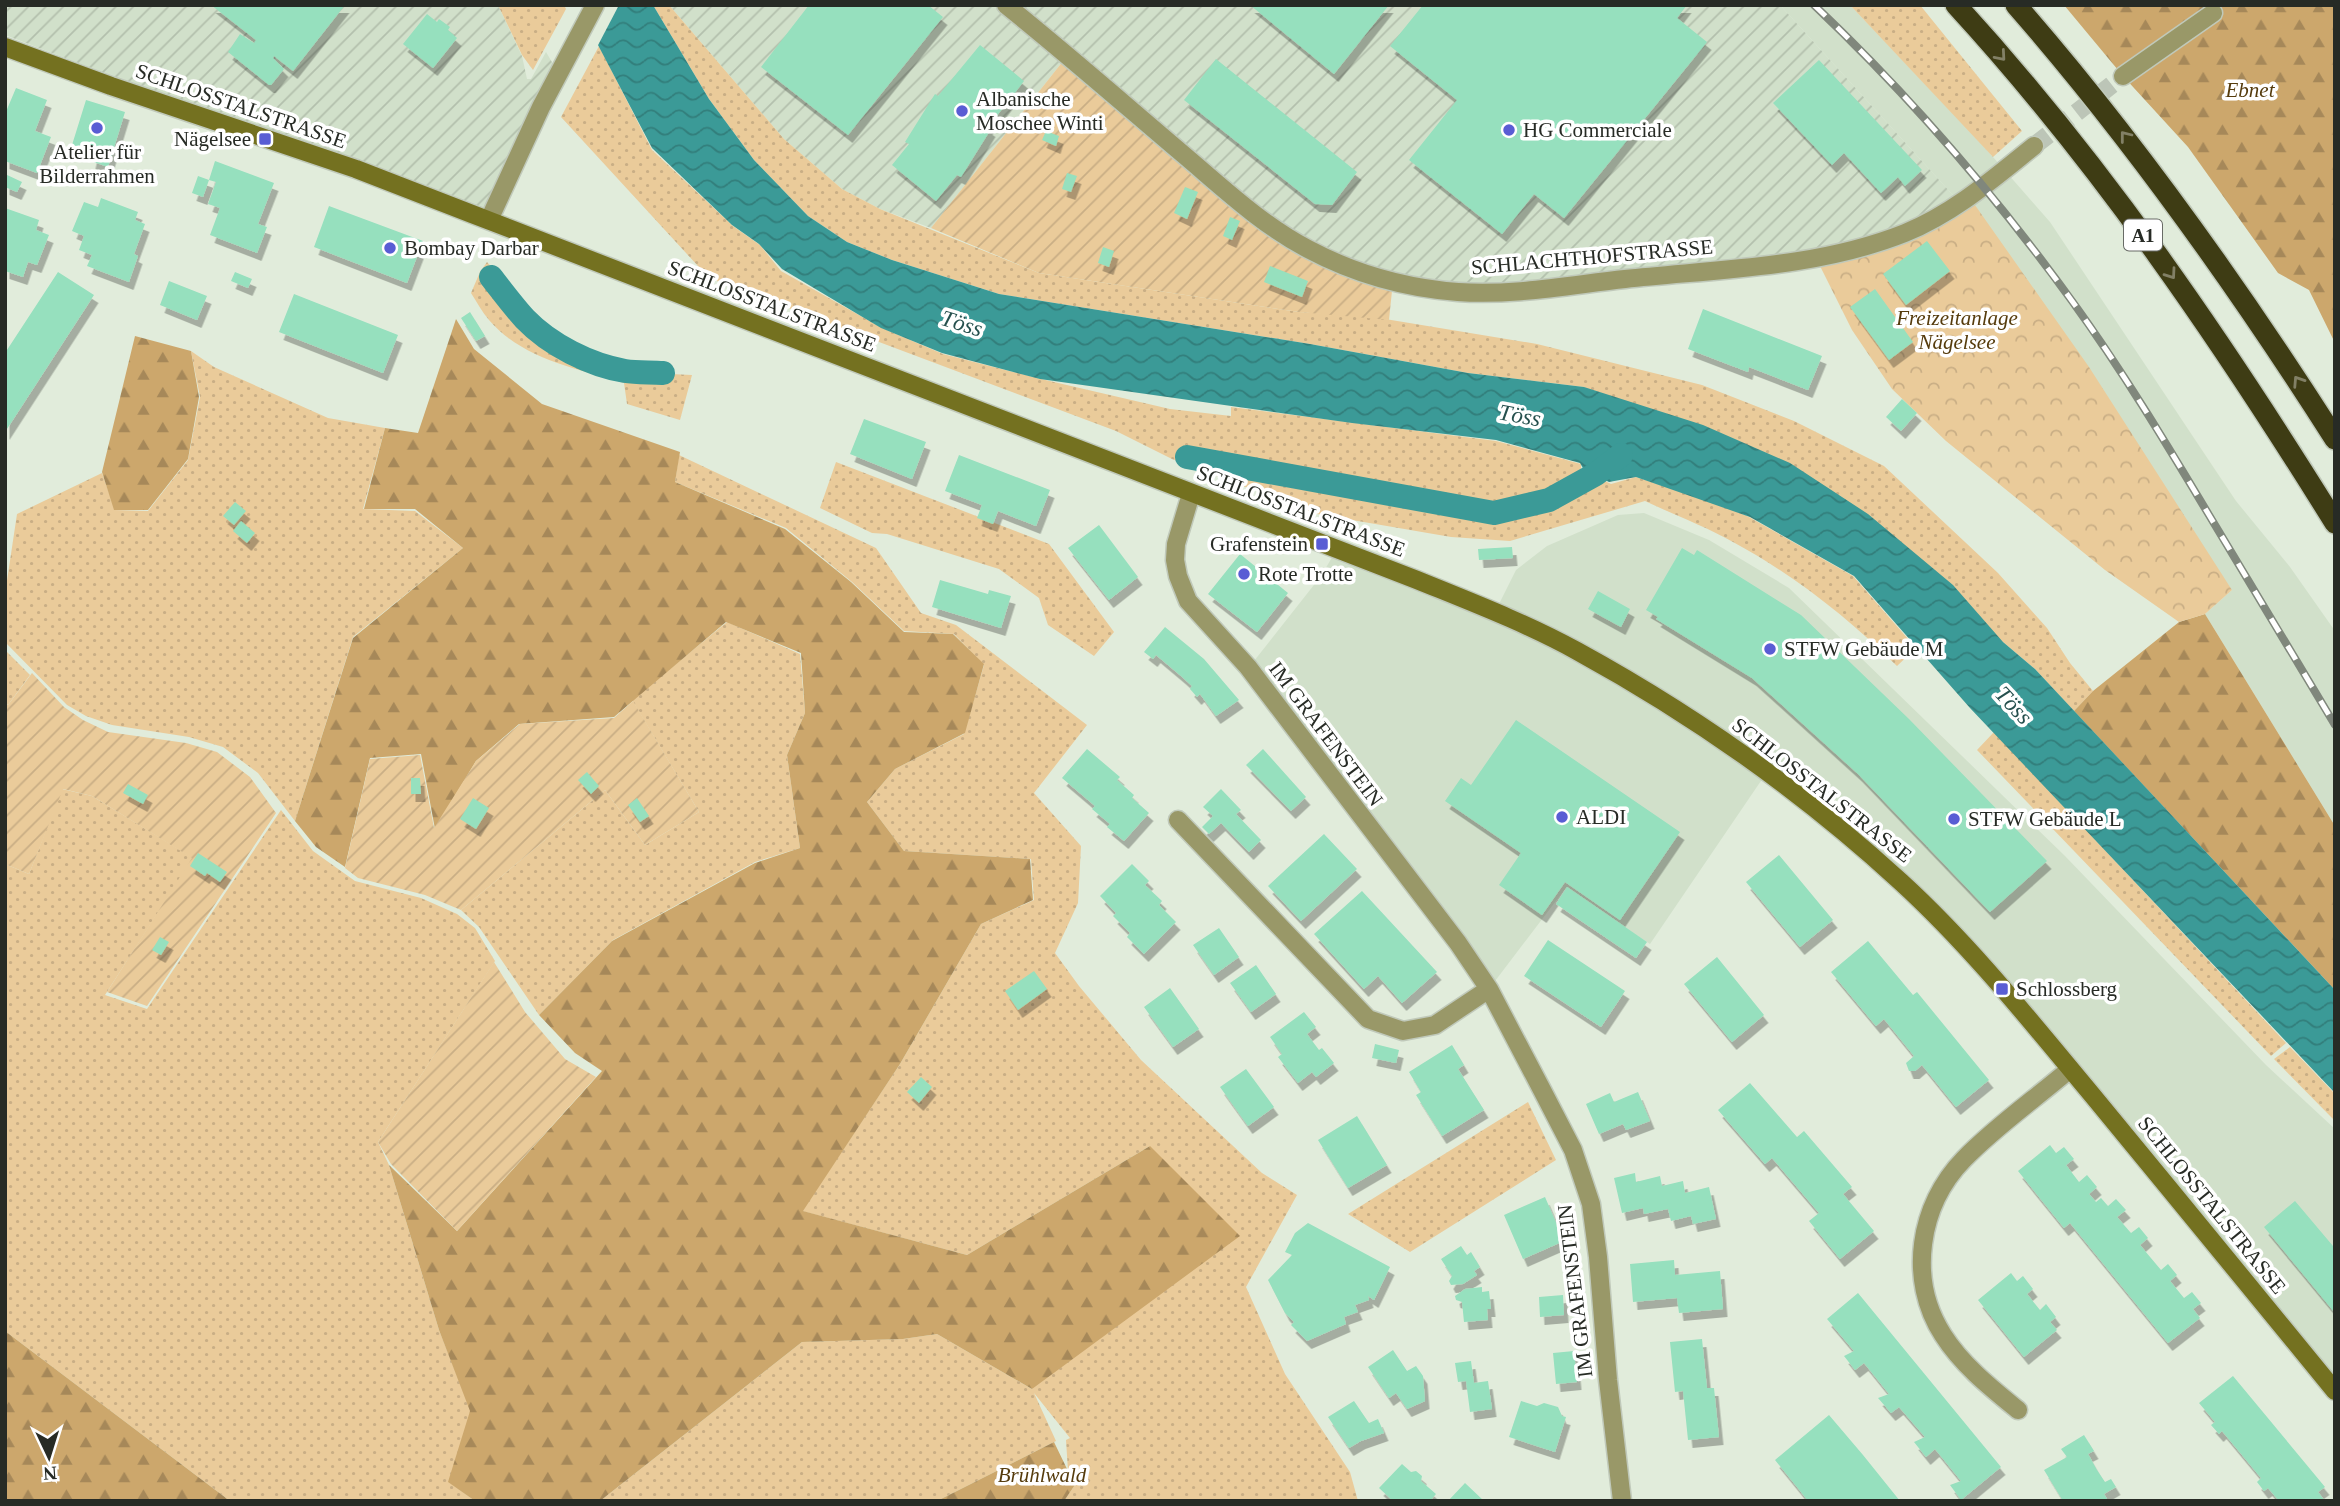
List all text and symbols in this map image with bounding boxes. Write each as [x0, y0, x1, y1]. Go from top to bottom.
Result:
one-way arrow [1993, 48, 2005, 61]
street label: SCHLOSSTALSTRASSE [133, 59, 349, 153]
park label: Ebnet [2225, 78, 2276, 102]
place label: Albanische Moschee Winti [976, 87, 1104, 135]
marker: Albanische Moschee Winti [954, 103, 970, 119]
place label: HG Commerciale [1523, 118, 1672, 142]
marker: Atelier für Bilderrahmen [89, 120, 105, 136]
marker: HG Commerciale [1501, 122, 1517, 138]
place label: Nägelsee [174, 127, 251, 151]
marker: Nägelsee [257, 131, 273, 147]
one-way arrow [2120, 131, 2133, 144]
place label: Atelier für Bilderrahmen [39, 140, 155, 188]
road number: A1 [2124, 219, 2162, 250]
street label: SCHLACHTHOFSTRASSE [1470, 234, 1714, 280]
place label: Bombay Darbar [404, 236, 539, 260]
marker: Bombay Darbar [382, 240, 398, 256]
street label: SCHLOSSTALSTRASSE [664, 255, 880, 357]
one-way arrow [2163, 266, 2175, 279]
water label: Töss [938, 305, 986, 342]
park label: Freizeitanlage Nägelsee [1895, 306, 2018, 354]
one-way arrow [2294, 376, 2306, 389]
water label: Töss [1497, 400, 1543, 431]
street label: SCHLOSSTALSTRASSE [1193, 460, 1409, 562]
place label: Grafenstein [1210, 532, 1308, 556]
marker: Grafenstein [1314, 536, 1330, 552]
place label: Rote Trotte [1258, 562, 1353, 586]
marker: Rote Trotte [1236, 566, 1252, 582]
place label: STFW Gebäude M [1784, 637, 1944, 661]
marker: STFW Gebäude M [1762, 641, 1778, 657]
street label: IM GRAFENSTEIN [1264, 657, 1388, 811]
water label: Töss [1990, 681, 2037, 729]
street label: SCHLOSSTALSTRASSE [1727, 712, 1917, 868]
place label: ALDI [1576, 805, 1626, 829]
place label: STFW Gebäude L [1968, 807, 2122, 831]
marker: ALDI [1554, 809, 1570, 825]
marker: STFW Gebäude L [1946, 811, 1962, 827]
place label: Schlossberg [2016, 977, 2118, 1001]
marker: Schlossberg [1994, 981, 2010, 997]
street label: SCHLOSSTALSTRASSE [2133, 1111, 2291, 1299]
street label: IM GRAFENSTEIN [1552, 1203, 1598, 1379]
north arrow [14, 1422, 84, 1492]
text: N [42, 1463, 58, 1484]
park label: Brühlwald [998, 1463, 1087, 1487]

